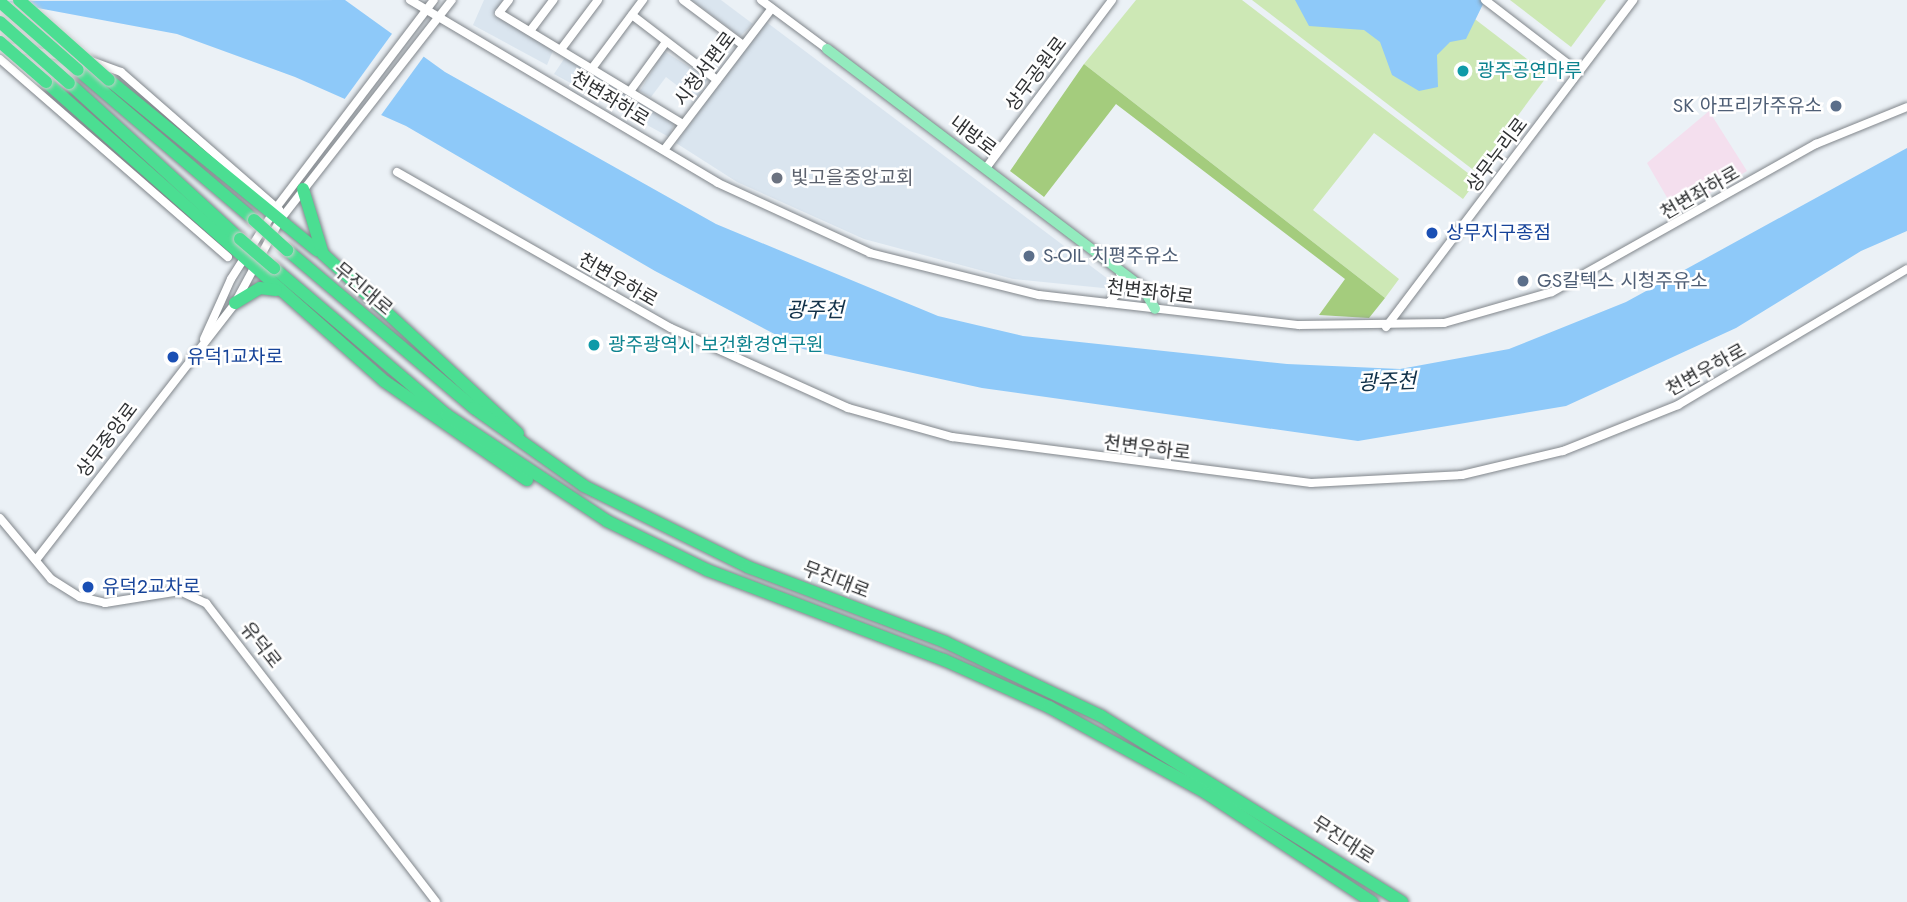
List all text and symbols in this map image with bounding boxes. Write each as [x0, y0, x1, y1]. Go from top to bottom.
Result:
street label: 시청서편로 [670, 27, 740, 111]
street label: 상무공원로 [1001, 32, 1071, 116]
place label: 광주공연마루 [1477, 60, 1582, 82]
marker: 광주공연마루 [1455, 63, 1471, 79]
street label: 천변좌하로 [567, 67, 653, 131]
place label: SK 아프리카주유소 [1673, 95, 1822, 117]
marker: SK 아프리카주유소 [1828, 98, 1844, 114]
street label: 내방로 [945, 111, 1001, 161]
street label: 상무누리로 [1462, 113, 1532, 197]
street label: 천변좌하로 [1656, 161, 1744, 225]
place label: 빛고을중앙교회 [791, 167, 913, 189]
marker: 빛고을중앙교회 [769, 170, 785, 186]
place label: 상무지구종점 [1446, 222, 1551, 244]
marker: 상무지구종점 [1424, 225, 1440, 241]
place label: S-OIL 치평주유소 [1043, 245, 1179, 267]
street label: 천변우하로 [574, 248, 662, 312]
marker: S-OIL 치평주유소 [1021, 248, 1037, 264]
street label: 무진대로 [329, 258, 397, 320]
place label: GS칼텍스 시청주유소 [1537, 270, 1708, 292]
marker: GS칼텍스 시청주유소 [1515, 273, 1531, 289]
street label: 천변좌하로 [1105, 275, 1195, 309]
water label: 광주천 [786, 297, 844, 323]
place label: 광주광역시 보건환경연구원 [608, 334, 823, 356]
marker: 광주광역시 보건환경연구원 [586, 337, 602, 353]
street label: 천변우하로 [1662, 339, 1750, 401]
place label: 유덕1교차로 [187, 346, 283, 368]
marker: 유덕1교차로 [165, 349, 181, 365]
water label: 광주천 [1358, 368, 1416, 396]
street label: 상무중앙로 [72, 398, 142, 482]
street label: 천변우하로 [1102, 431, 1192, 465]
street label: 무진대로 [799, 557, 873, 603]
place label: 유덕2교차로 [102, 576, 200, 598]
marker: 유덕2교차로 [80, 579, 96, 595]
street label: 유덕로 [236, 617, 286, 673]
street label: 무진대로 [1307, 811, 1379, 869]

